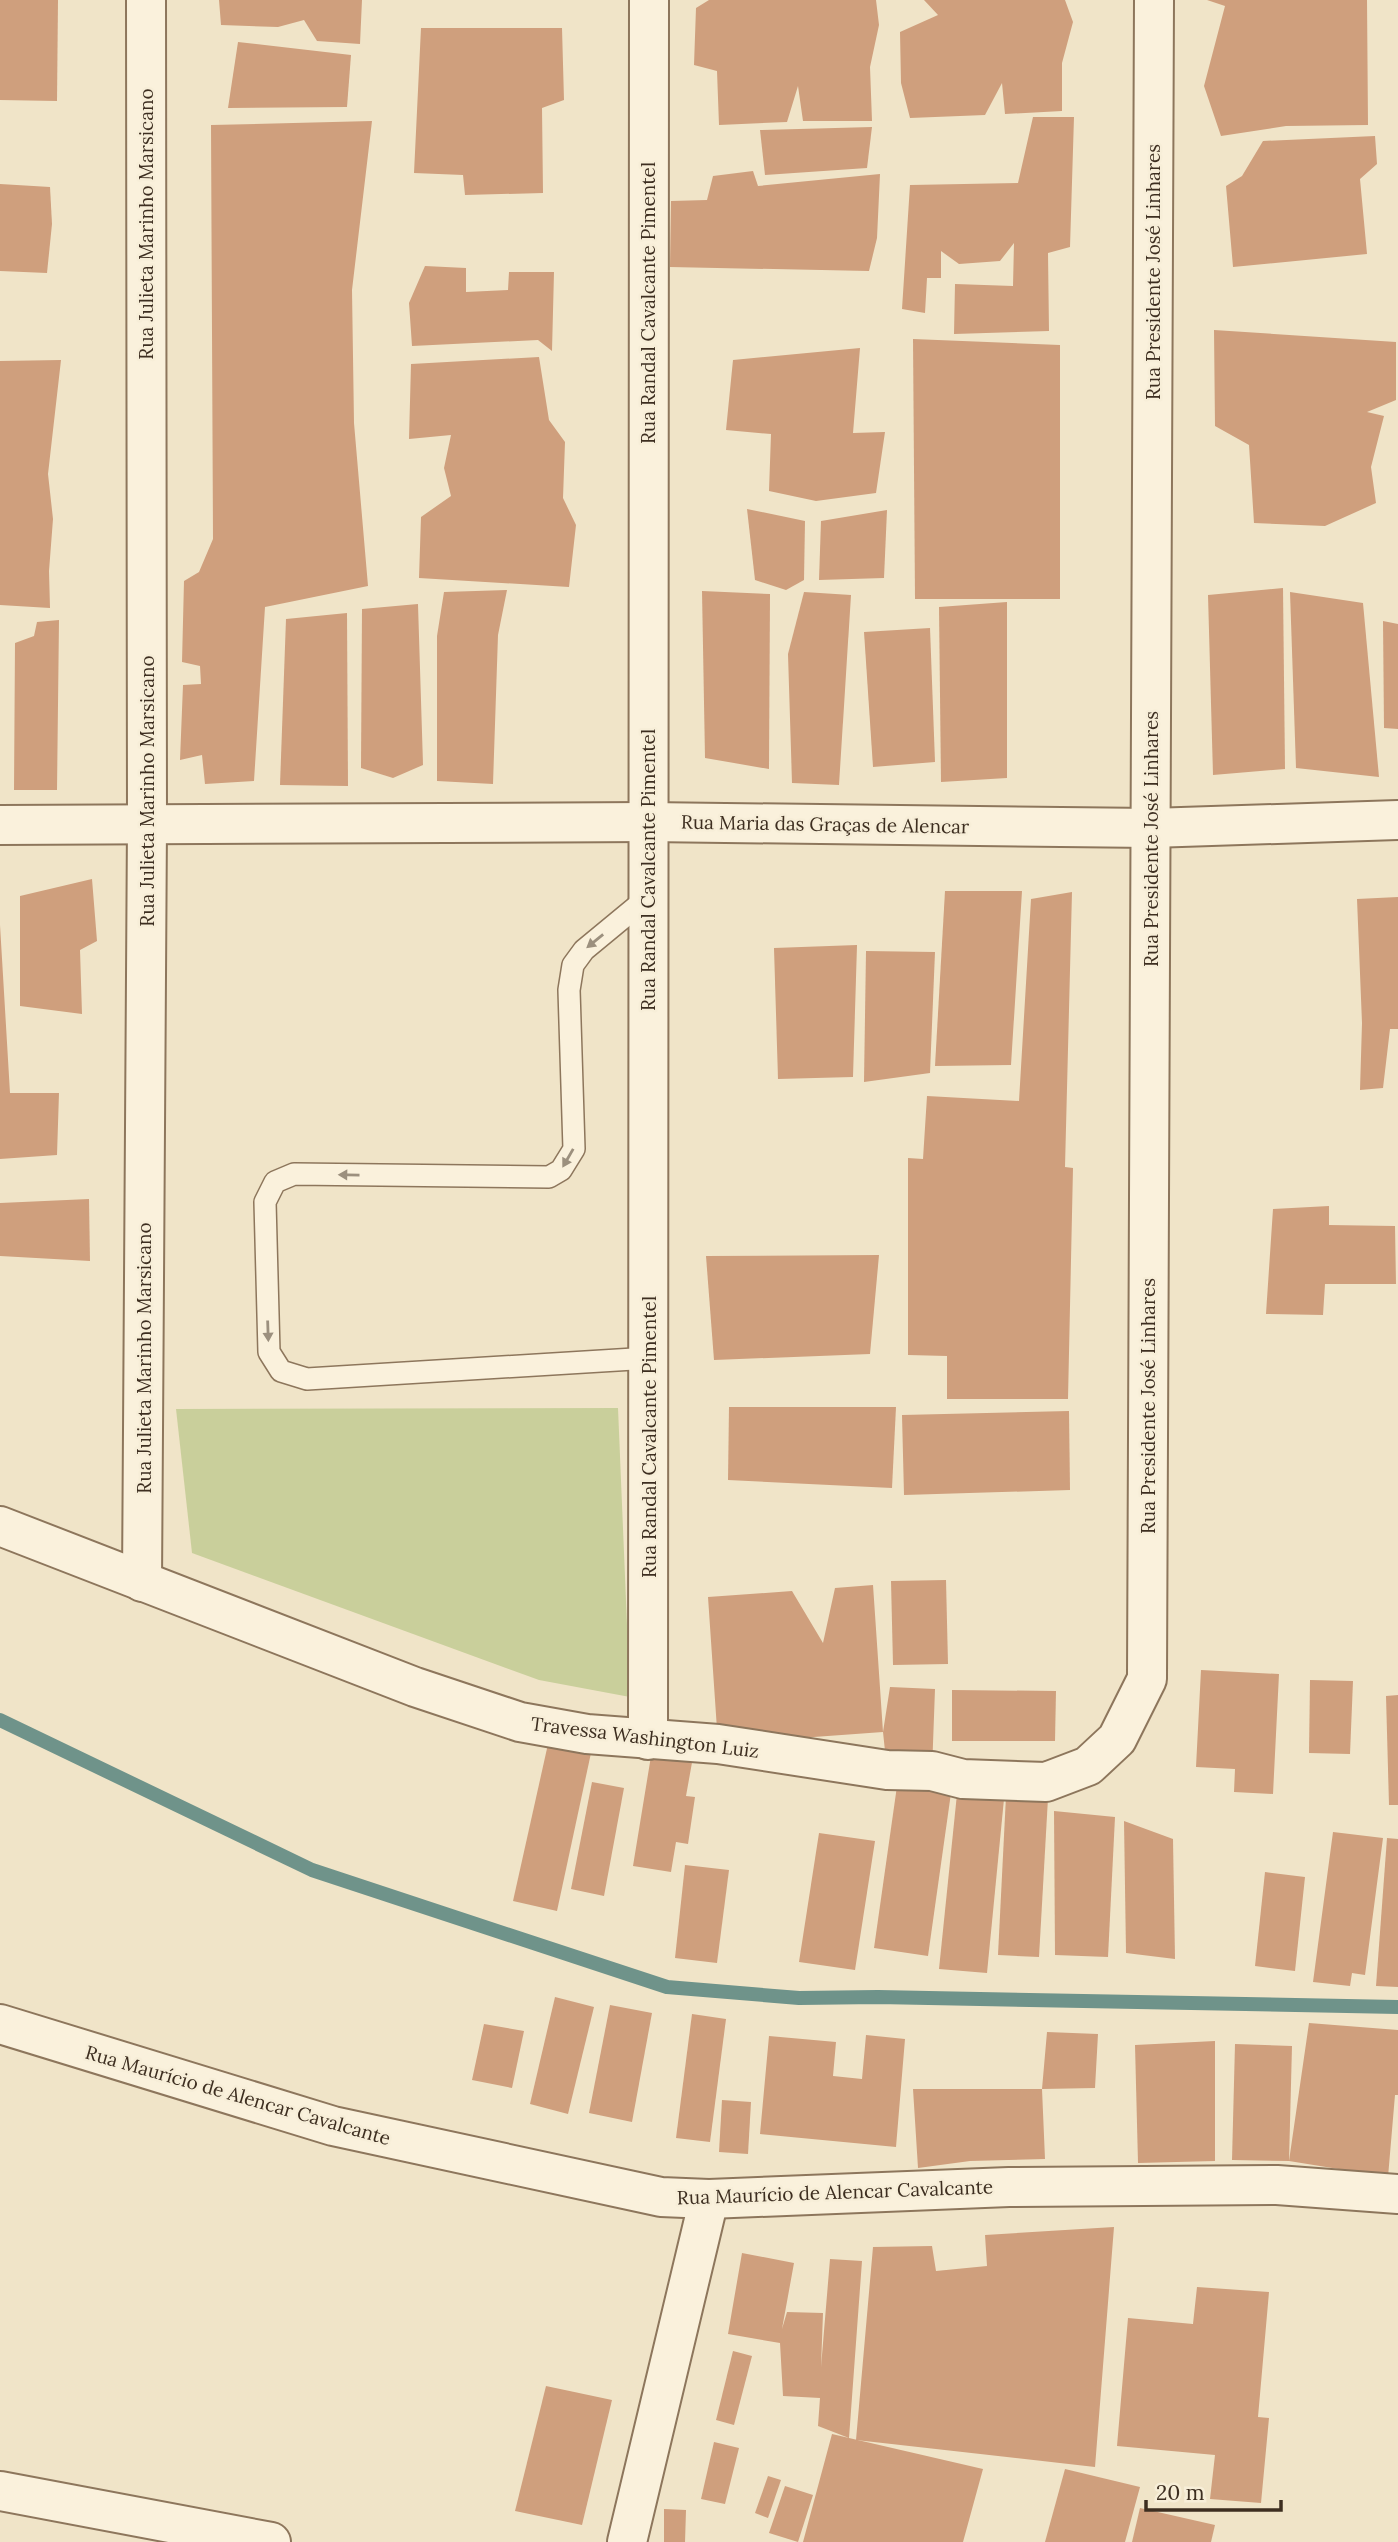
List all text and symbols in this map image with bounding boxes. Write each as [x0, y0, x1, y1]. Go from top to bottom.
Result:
street label: Rua Julieta Marinho Marsicano [134, 88, 158, 360]
street label: Rua Presidente José Linhares [1141, 144, 1165, 400]
street label: Rua Randal Cavalcante Pimentel [636, 162, 660, 444]
street label: Rua Julieta Marinho Marsicano [135, 655, 159, 927]
street label: Rua Presidente José Linhares [1139, 711, 1163, 967]
street label: Rua Randal Cavalcante Pimentel [636, 729, 660, 1011]
street label: Rua Maria das Graças de Alencar [681, 809, 970, 839]
one-way arrow [586, 933, 603, 948]
one-way arrow [562, 1149, 574, 1168]
one-way arrow [338, 1169, 360, 1181]
street label: Rua Julieta Marinho Marsicano [132, 1222, 156, 1494]
street label: Rua Presidente José Linhares [1136, 1278, 1160, 1534]
street label: Rua Randal Cavalcante Pimentel [637, 1296, 661, 1578]
one-way arrow [263, 1320, 274, 1342]
street label: Travessa Washington Luiz [530, 1711, 760, 1763]
street label: Rua Maurício de Alencar Cavalcante [83, 2040, 393, 2150]
street label: Rua Maurício de Alencar Cavalcante [676, 2174, 994, 2210]
scale bar [1146, 2468, 1281, 2512]
text: 20 m [1156, 2479, 1205, 2506]

